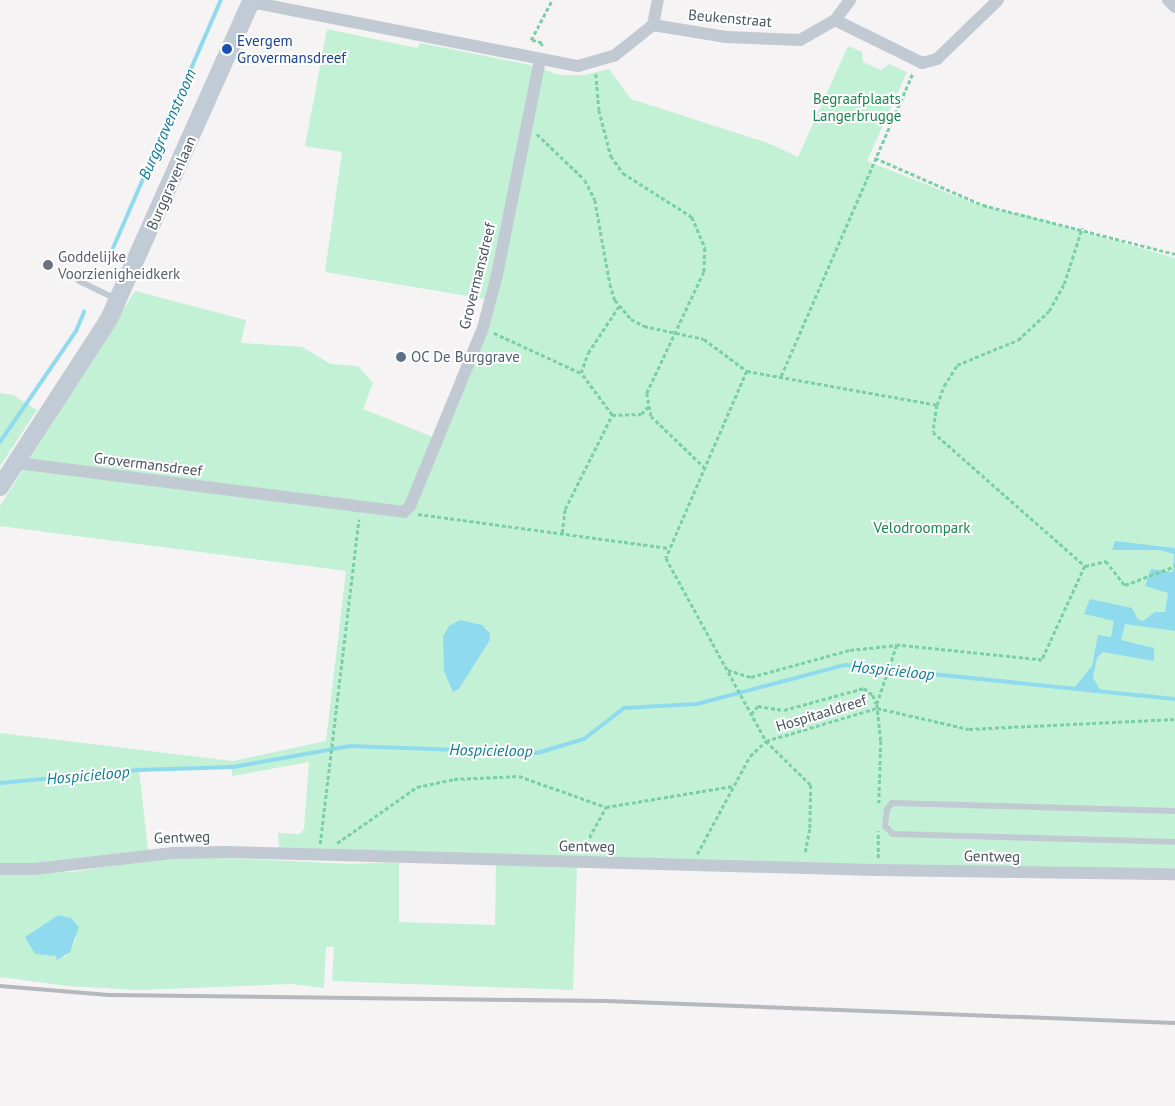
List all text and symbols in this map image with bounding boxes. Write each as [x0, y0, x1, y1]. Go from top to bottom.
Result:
street label: Beukenstraat [687, 5, 773, 31]
place label: Evergem Grovermansdreef [237, 31, 346, 66]
marker: Evergem Grovermansdreef [221, 43, 233, 55]
water label: Burggravenstroom [134, 66, 200, 182]
park label: Begraafplaats Langerbrugge [813, 89, 901, 124]
street label: Burggravenlaan [142, 133, 200, 233]
street label: Grovermansdreef [455, 221, 499, 331]
place label: Goddelijke Voorzienigheidkerk [58, 247, 180, 282]
marker: Goddelijke Voorzienigheidkerk [42, 259, 54, 271]
place label: OC De Burggrave [411, 348, 521, 366]
marker: OC De Burggrave [395, 351, 407, 363]
street label: Grovermansdreef [93, 448, 203, 480]
park label: Velodroompark [874, 519, 970, 537]
water label: Hospicieloop [850, 656, 936, 684]
street label: Hospitaaldreef [773, 691, 869, 735]
water label: Hospicieloop [449, 740, 533, 760]
water label: Hospicieloop [46, 762, 130, 788]
street label: Gentweg [153, 827, 211, 847]
street label: Gentweg [559, 837, 615, 855]
street label: Gentweg [964, 847, 1020, 865]

